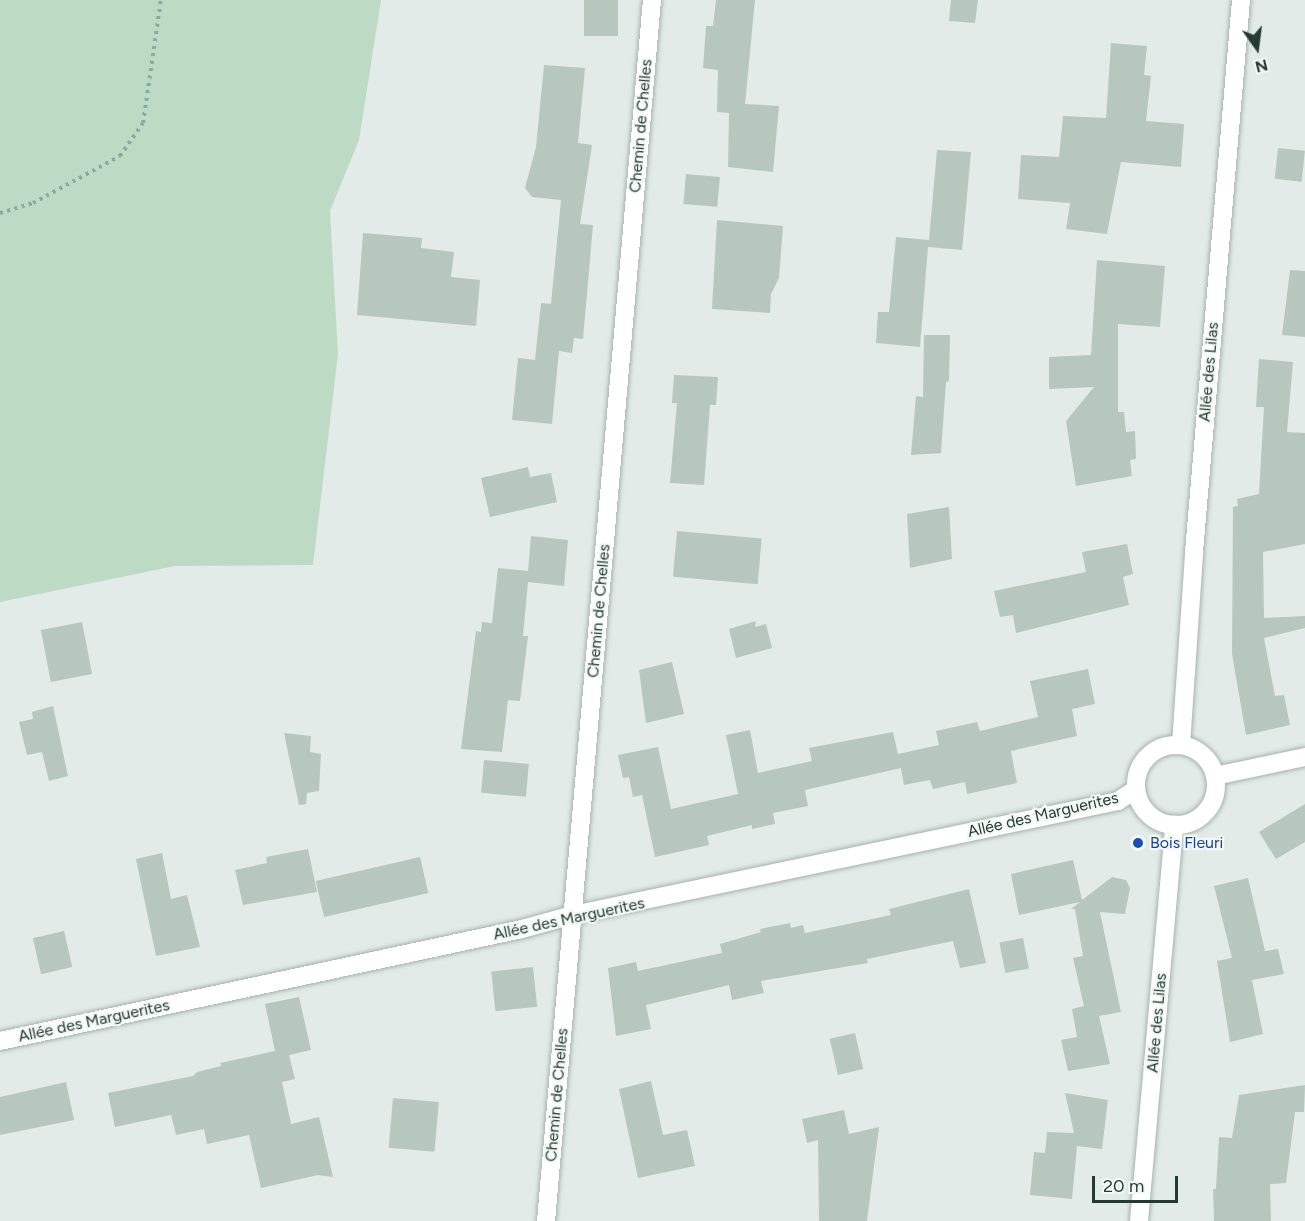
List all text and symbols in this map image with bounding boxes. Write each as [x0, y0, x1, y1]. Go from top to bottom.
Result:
north arrow [1227, 18, 1287, 78]
text: N [1253, 55, 1270, 77]
street label: Chemin de Chelles [626, 58, 656, 194]
street label: Allée des Lilas [1195, 321, 1223, 423]
street label: Chemin de Chelles [584, 543, 614, 679]
street label: Allée des Marguerites [966, 788, 1120, 842]
place label: Bois Fleuri [1150, 833, 1223, 853]
marker: Bois Fleuri [1131, 836, 1145, 850]
street label: Allée des Marguerites [492, 894, 646, 944]
street label: Allée des Lilas [1143, 972, 1171, 1074]
street label: Allée des Marguerites [17, 996, 171, 1046]
street label: Chemin de Chelles [542, 1027, 572, 1163]
scale bar [1095, 1164, 1180, 1202]
text: 20 m [1103, 1175, 1144, 1197]

